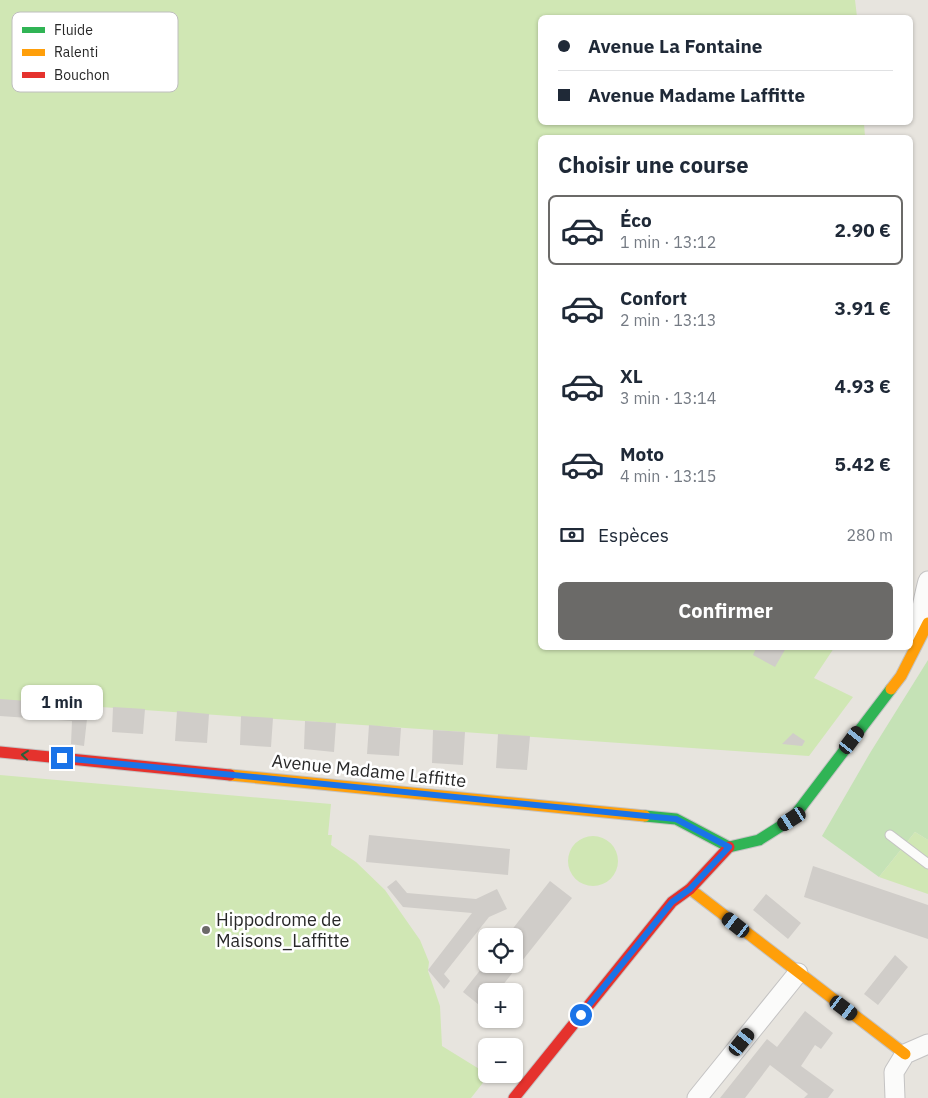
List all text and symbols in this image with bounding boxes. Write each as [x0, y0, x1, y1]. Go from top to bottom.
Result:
legend [12, 12, 178, 92]
text: Fluide [54, 21, 93, 39]
text: Avenue La Fontaine [588, 34, 763, 58]
text: Ralenti [54, 43, 98, 61]
text: Bouchon [54, 66, 110, 84]
text: Avenue Madame Laffitte [588, 83, 805, 107]
text: Choisir une course [558, 150, 749, 179]
icon: car [560, 208, 605, 253]
text: Éco [620, 208, 652, 232]
text: 2.90 € [835, 218, 891, 242]
text: 1 min · 13:12 [620, 232, 716, 252]
icon: car [560, 286, 605, 331]
text: Confort [620, 286, 687, 310]
text: 3.91 € [835, 296, 891, 320]
text: 2 min · 13:13 [620, 310, 716, 330]
icon: car [560, 364, 605, 409]
text: XL [620, 364, 643, 388]
text: 4.93 € [835, 374, 891, 398]
text: 3 min · 13:14 [620, 388, 716, 408]
icon: car [560, 442, 605, 487]
text: Moto [620, 442, 664, 466]
text: 5.42 € [835, 452, 891, 476]
text: 4 min · 13:15 [620, 466, 716, 486]
icon: cash [558, 521, 586, 549]
text: Espèces [598, 523, 669, 547]
text: 280 m [846, 525, 893, 545]
button: Confirmer [558, 582, 893, 640]
callout: 1 min [21, 686, 103, 720]
text: 1 min [41, 692, 83, 712]
car [836, 724, 867, 756]
route end [51, 747, 73, 769]
street label: Avenue Madame Laffitte [271, 749, 468, 792]
one-way arrow [21, 750, 29, 761]
car [775, 805, 808, 833]
place label: Hippodrome de Maisons_Laffitte [216, 908, 349, 952]
car [719, 910, 752, 940]
marker: Hippodrome de Maisons_Laffitte [200, 924, 212, 936]
map controls [478, 928, 523, 1083]
button: locate [478, 928, 523, 973]
button: + [478, 983, 523, 1028]
car [827, 993, 860, 1023]
route start [570, 1004, 592, 1026]
car [726, 1026, 757, 1058]
button: − [478, 1038, 523, 1083]

